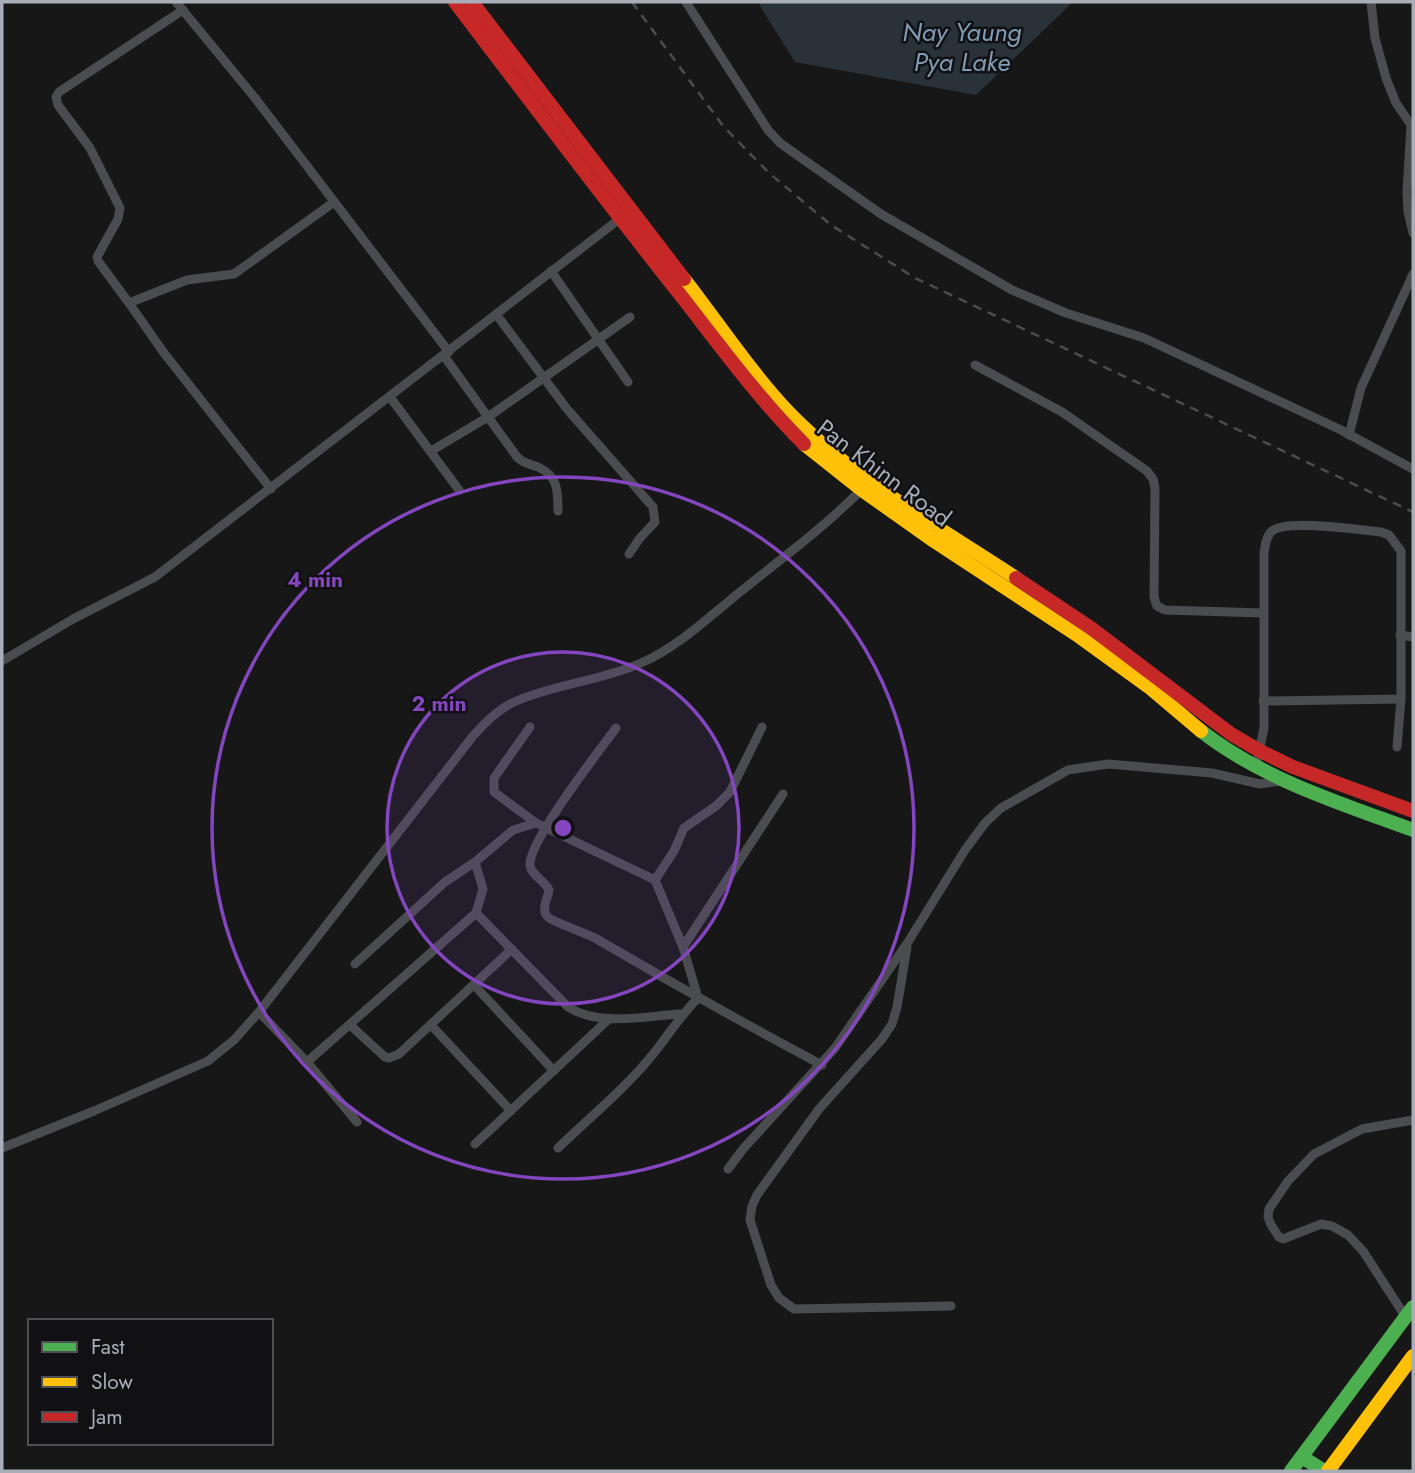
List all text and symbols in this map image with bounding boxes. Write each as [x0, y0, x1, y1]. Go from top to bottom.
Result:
water label: Nay Yaung Pya Lake [902, 13, 1022, 81]
street label: Pan Khinn Road [810, 410, 959, 535]
text: 4 min [287, 565, 343, 595]
text: 2 min [411, 689, 467, 719]
centre of rings [551, 816, 575, 840]
legend [28, 1319, 273, 1445]
text: Fast [91, 1332, 124, 1362]
text: Slow [91, 1367, 133, 1397]
text: Jam [88, 1402, 123, 1432]

